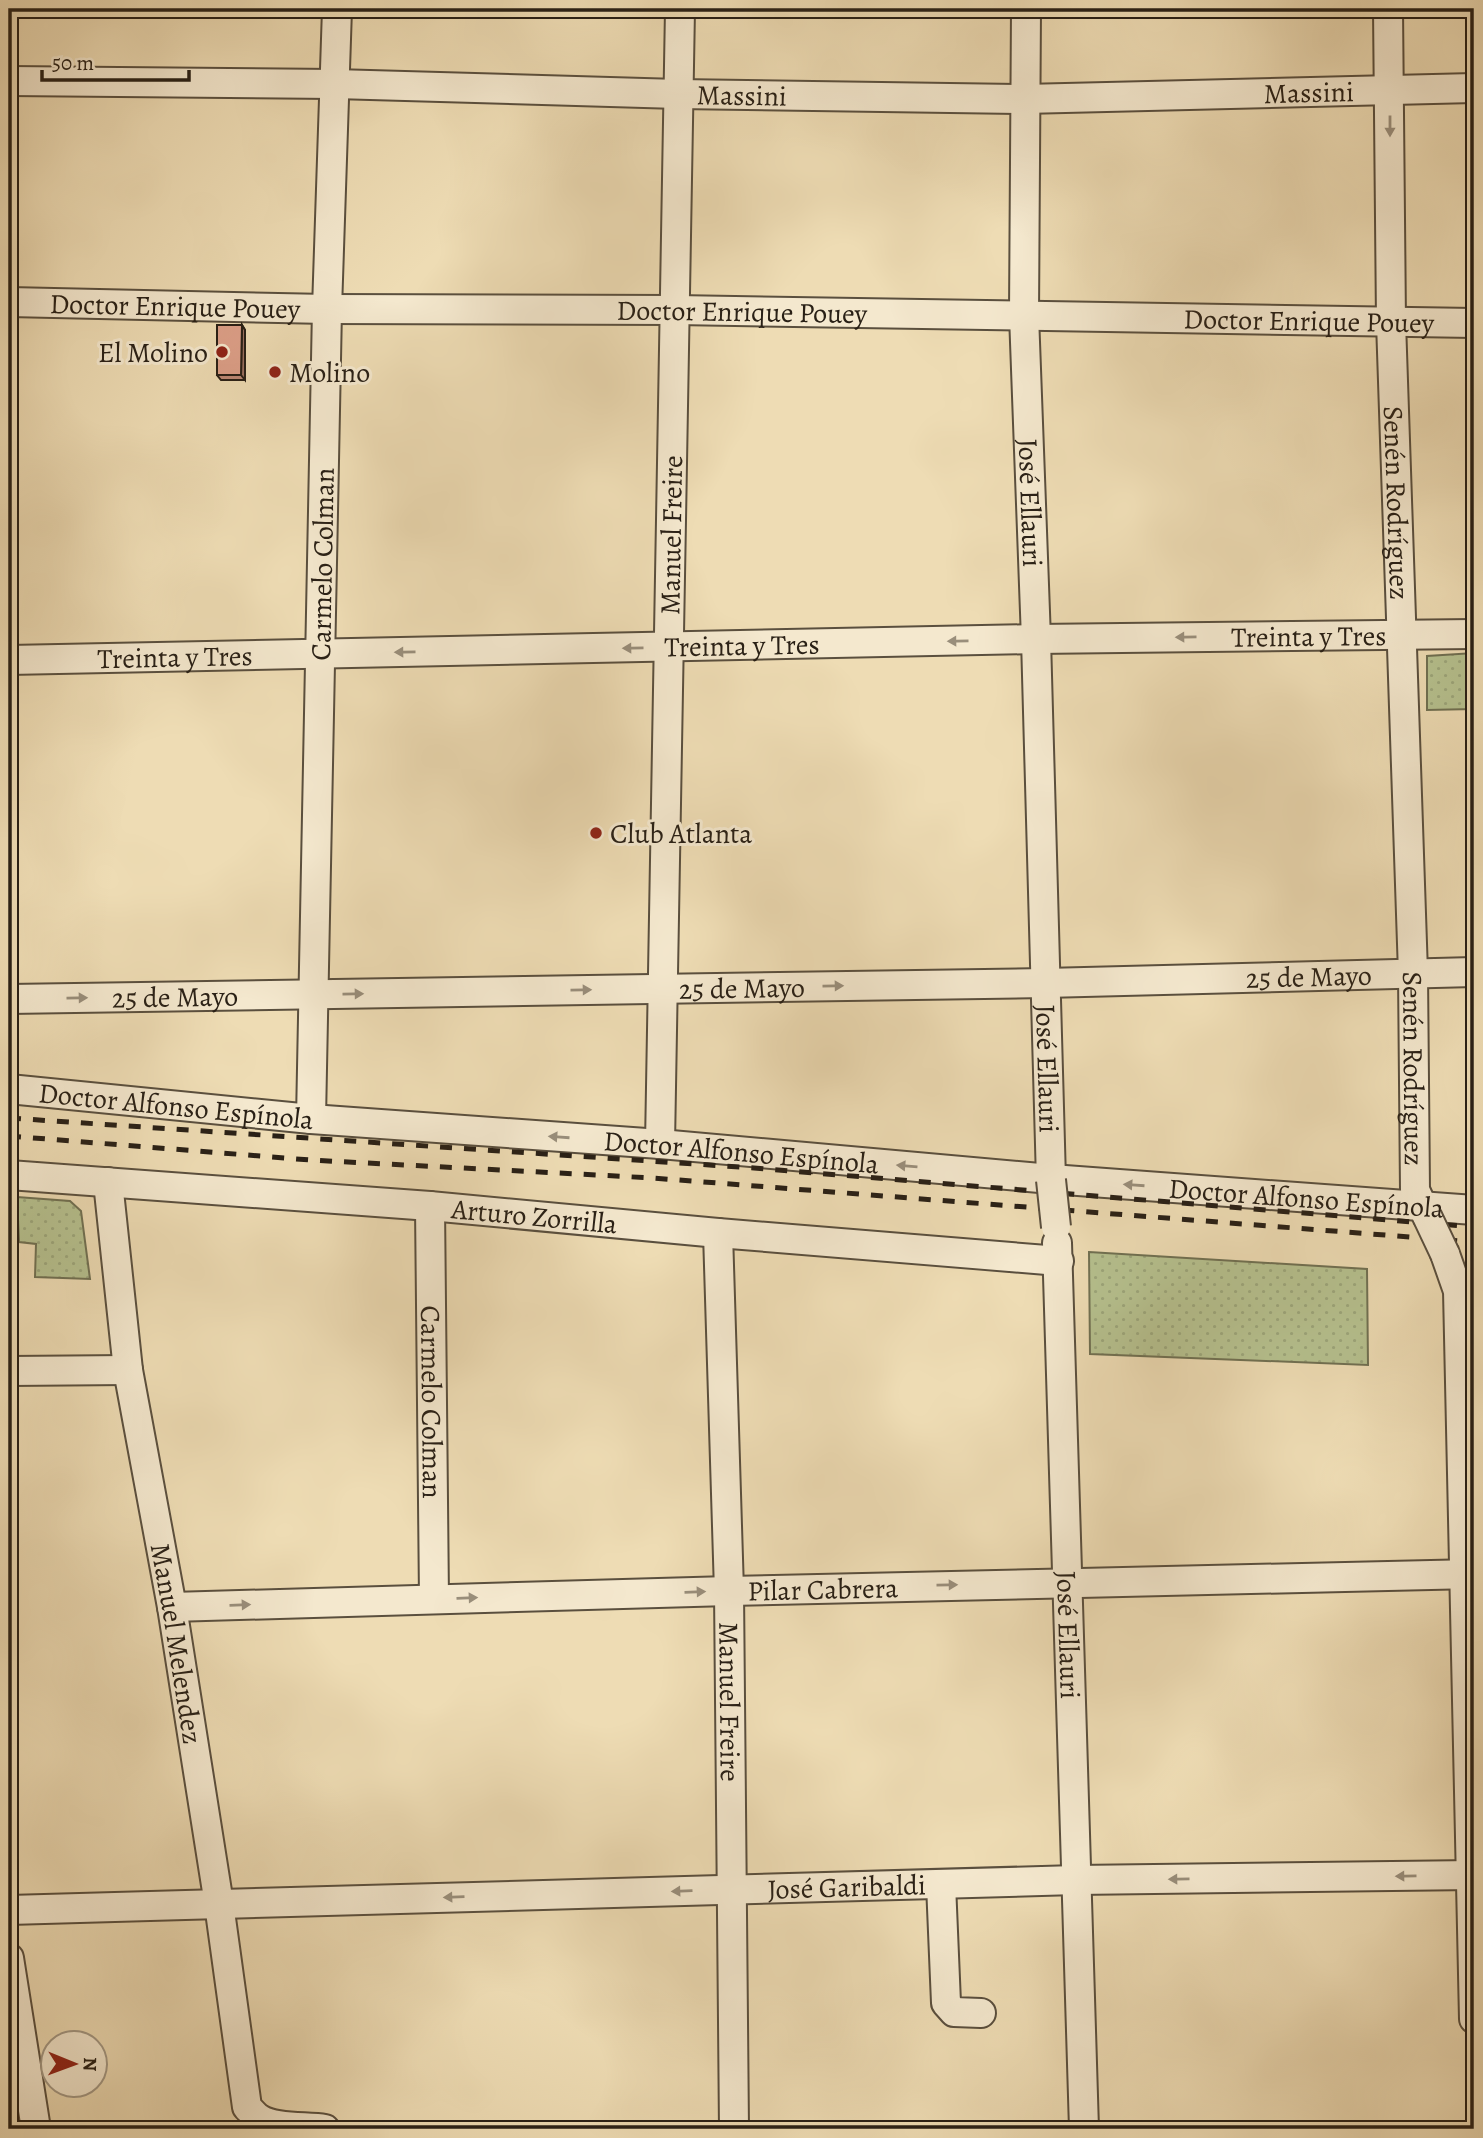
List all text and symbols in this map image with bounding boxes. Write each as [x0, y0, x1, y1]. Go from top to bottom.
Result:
scale bar [42, 38, 189, 82]
text: 50 m [52, 49, 94, 77]
street label: Massini [1263, 73, 1354, 113]
street label: Massini [696, 76, 787, 116]
one-way arrow [1384, 115, 1396, 137]
street label: Doctor Enrique Pouey [49, 285, 301, 328]
street label: Doctor Enrique Pouey [616, 292, 868, 333]
street label: Doctor Enrique Pouey [1183, 300, 1435, 342]
place label: El Molino [98, 334, 208, 372]
marker: El Molino [214, 344, 230, 360]
place label: Molino [289, 354, 370, 392]
marker: Molino [267, 364, 283, 380]
street label: Senén Rodríguez [1374, 405, 1418, 601]
street label: José Ellauri [1009, 438, 1051, 568]
street label: Manuel Freire [651, 455, 692, 615]
street label: Carmelo Colman [302, 467, 344, 661]
street label: Treinta y Tres [1231, 617, 1387, 657]
street label: Treinta y Tres [664, 625, 820, 667]
one-way arrow [1174, 632, 1196, 643]
one-way arrow [947, 635, 969, 646]
street label: Treinta y Tres [97, 637, 253, 678]
one-way arrow [621, 642, 643, 653]
one-way arrow [394, 647, 416, 658]
place label: Club Atlanta [610, 815, 752, 853]
marker: Club Atlanta [588, 825, 604, 841]
street label: 25 de Mayo [1245, 957, 1372, 998]
street label: 25 de Mayo [679, 969, 805, 1009]
street label: Senén Rodríguez [1393, 971, 1433, 1166]
street label: 25 de Mayo [112, 977, 238, 1017]
one-way arrow [822, 980, 844, 992]
one-way arrow [570, 984, 592, 996]
one-way arrow [343, 988, 365, 1000]
one-way arrow [66, 992, 88, 1004]
street label: José Ellauri [1026, 1004, 1068, 1133]
street label: Doctor Alfonso Espínola [37, 1074, 315, 1139]
street label: Doctor Alfonso Espínola [602, 1122, 880, 1184]
one-way arrow [547, 1131, 569, 1142]
one-way arrow [896, 1160, 918, 1171]
street label: Doctor Alfonso Espínola [1167, 1170, 1445, 1228]
one-way arrow [1123, 1179, 1145, 1190]
street label: Arturo Zorrilla [449, 1190, 619, 1243]
street label: Carmelo Colman [411, 1305, 451, 1499]
street label: Manuel Melendez [141, 1540, 211, 1747]
street label: Pilar Cabrera [747, 1569, 898, 1611]
street label: José Ellauri [1047, 1570, 1089, 1700]
one-way arrow [936, 1580, 958, 1591]
one-way arrow [684, 1586, 706, 1597]
one-way arrow [457, 1592, 479, 1603]
one-way arrow [229, 1599, 251, 1610]
street label: Manuel Freire [709, 1622, 749, 1782]
street label: José Garibaldi [767, 1866, 926, 1909]
one-way arrow [1395, 1870, 1417, 1882]
one-way arrow [1167, 1873, 1189, 1885]
one-way arrow [670, 1885, 692, 1896]
one-way arrow [443, 1892, 465, 1903]
north arrow [38, 2030, 108, 2100]
text: N [77, 2057, 103, 2072]

